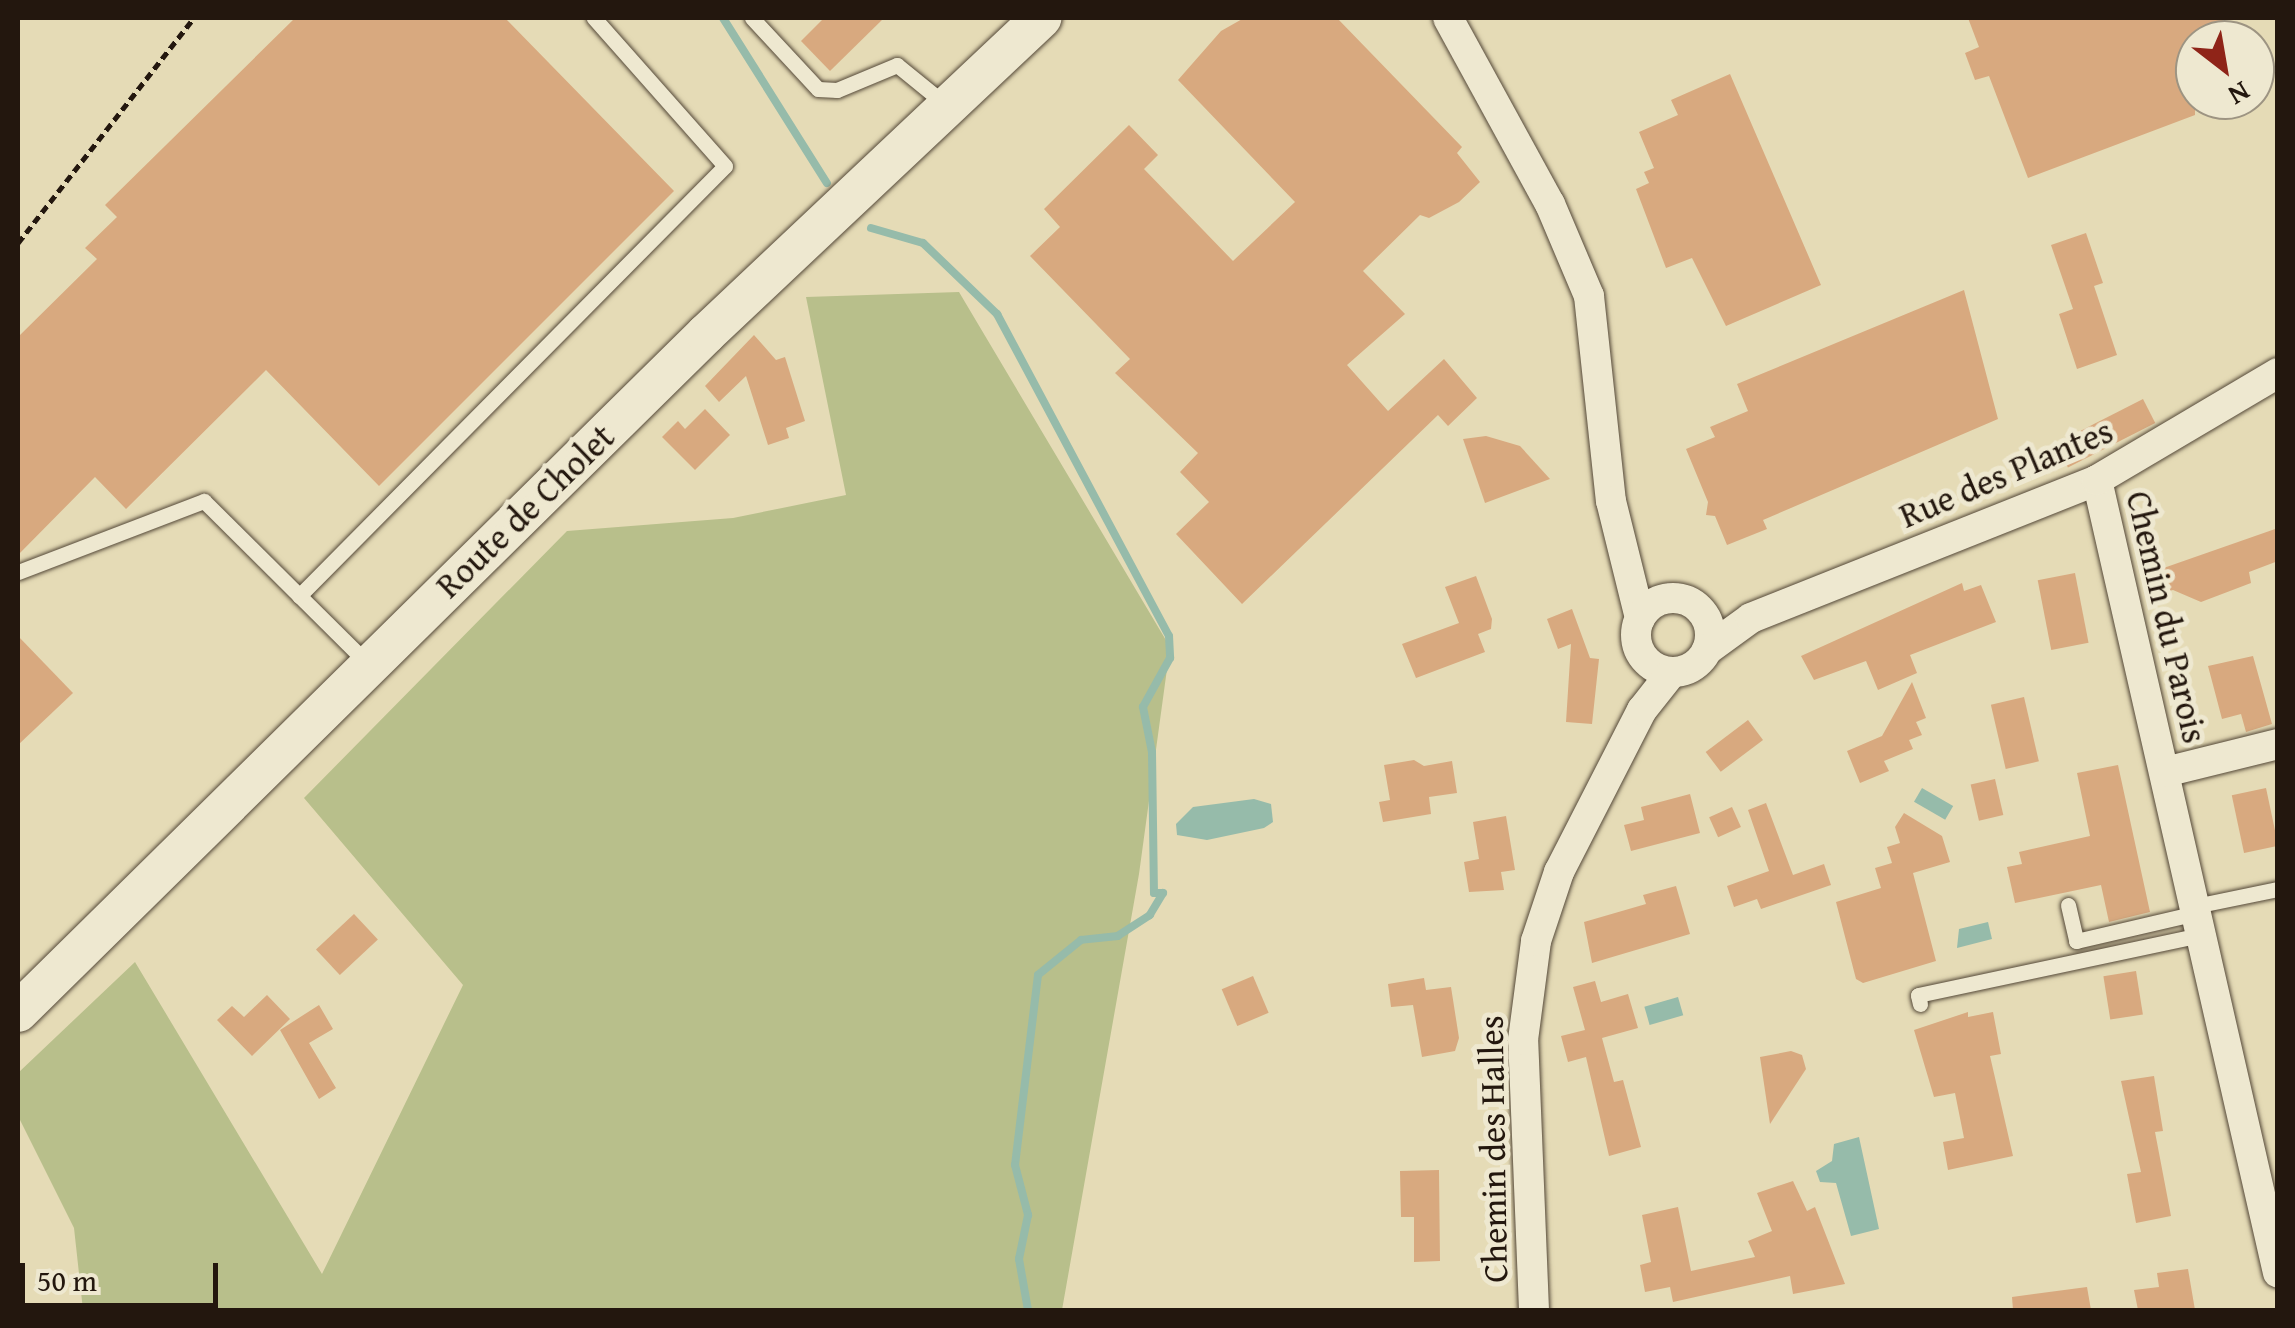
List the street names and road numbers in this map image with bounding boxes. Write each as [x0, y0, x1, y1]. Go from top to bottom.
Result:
street label: Rue des Plantes [1893, 409, 2119, 537]
street label: Route de Cholet [427, 416, 623, 606]
street label: Chemin du Parois [2118, 487, 2216, 747]
street label: Chemin des Halles [1470, 1015, 1516, 1283]

